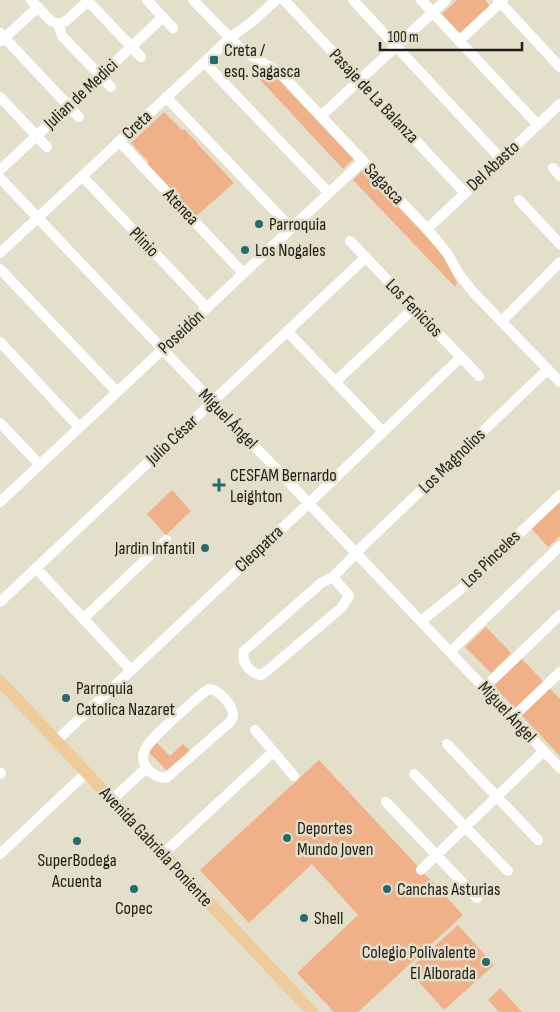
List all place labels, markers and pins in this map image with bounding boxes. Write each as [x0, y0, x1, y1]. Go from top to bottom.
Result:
place label: Creta / esq. Sagasca [224, 40, 300, 82]
marker: Creta / esq. Sagasca [208, 54, 220, 66]
place label: Parroquia [269, 214, 326, 235]
marker: Parroquia [253, 218, 265, 230]
place label: Los Nogales [255, 240, 326, 261]
marker: Los Nogales [239, 244, 251, 256]
place label: CESFAM Bernardo Leighton [230, 465, 337, 507]
marker: CESFAM Bernardo Leighton [212, 478, 226, 492]
place label: Jardin Infantil [114, 538, 195, 559]
marker: Jardin Infantil [199, 542, 211, 554]
place label: Parroquia Catolica Nazaret [76, 678, 176, 720]
marker: Parroquia Catolica Nazaret [60, 692, 72, 704]
place label: Deportes Mundo Joven [297, 818, 374, 860]
marker: Deportes Mundo Joven [281, 832, 293, 844]
marker: SuperBodega Acuenta [71, 835, 83, 847]
place label: SuperBodega Acuenta [37, 850, 117, 892]
place label: Canchas Asturias [397, 879, 500, 900]
marker: Copec [128, 883, 140, 895]
marker: Canchas Asturias [381, 883, 393, 895]
place label: Copec [115, 898, 153, 919]
place label: Shell [314, 908, 343, 929]
marker: Shell [298, 912, 310, 924]
place label: Colegio Polivalente El Alborada [362, 942, 476, 984]
marker: Colegio Polivalente El Alborada [480, 956, 492, 968]

